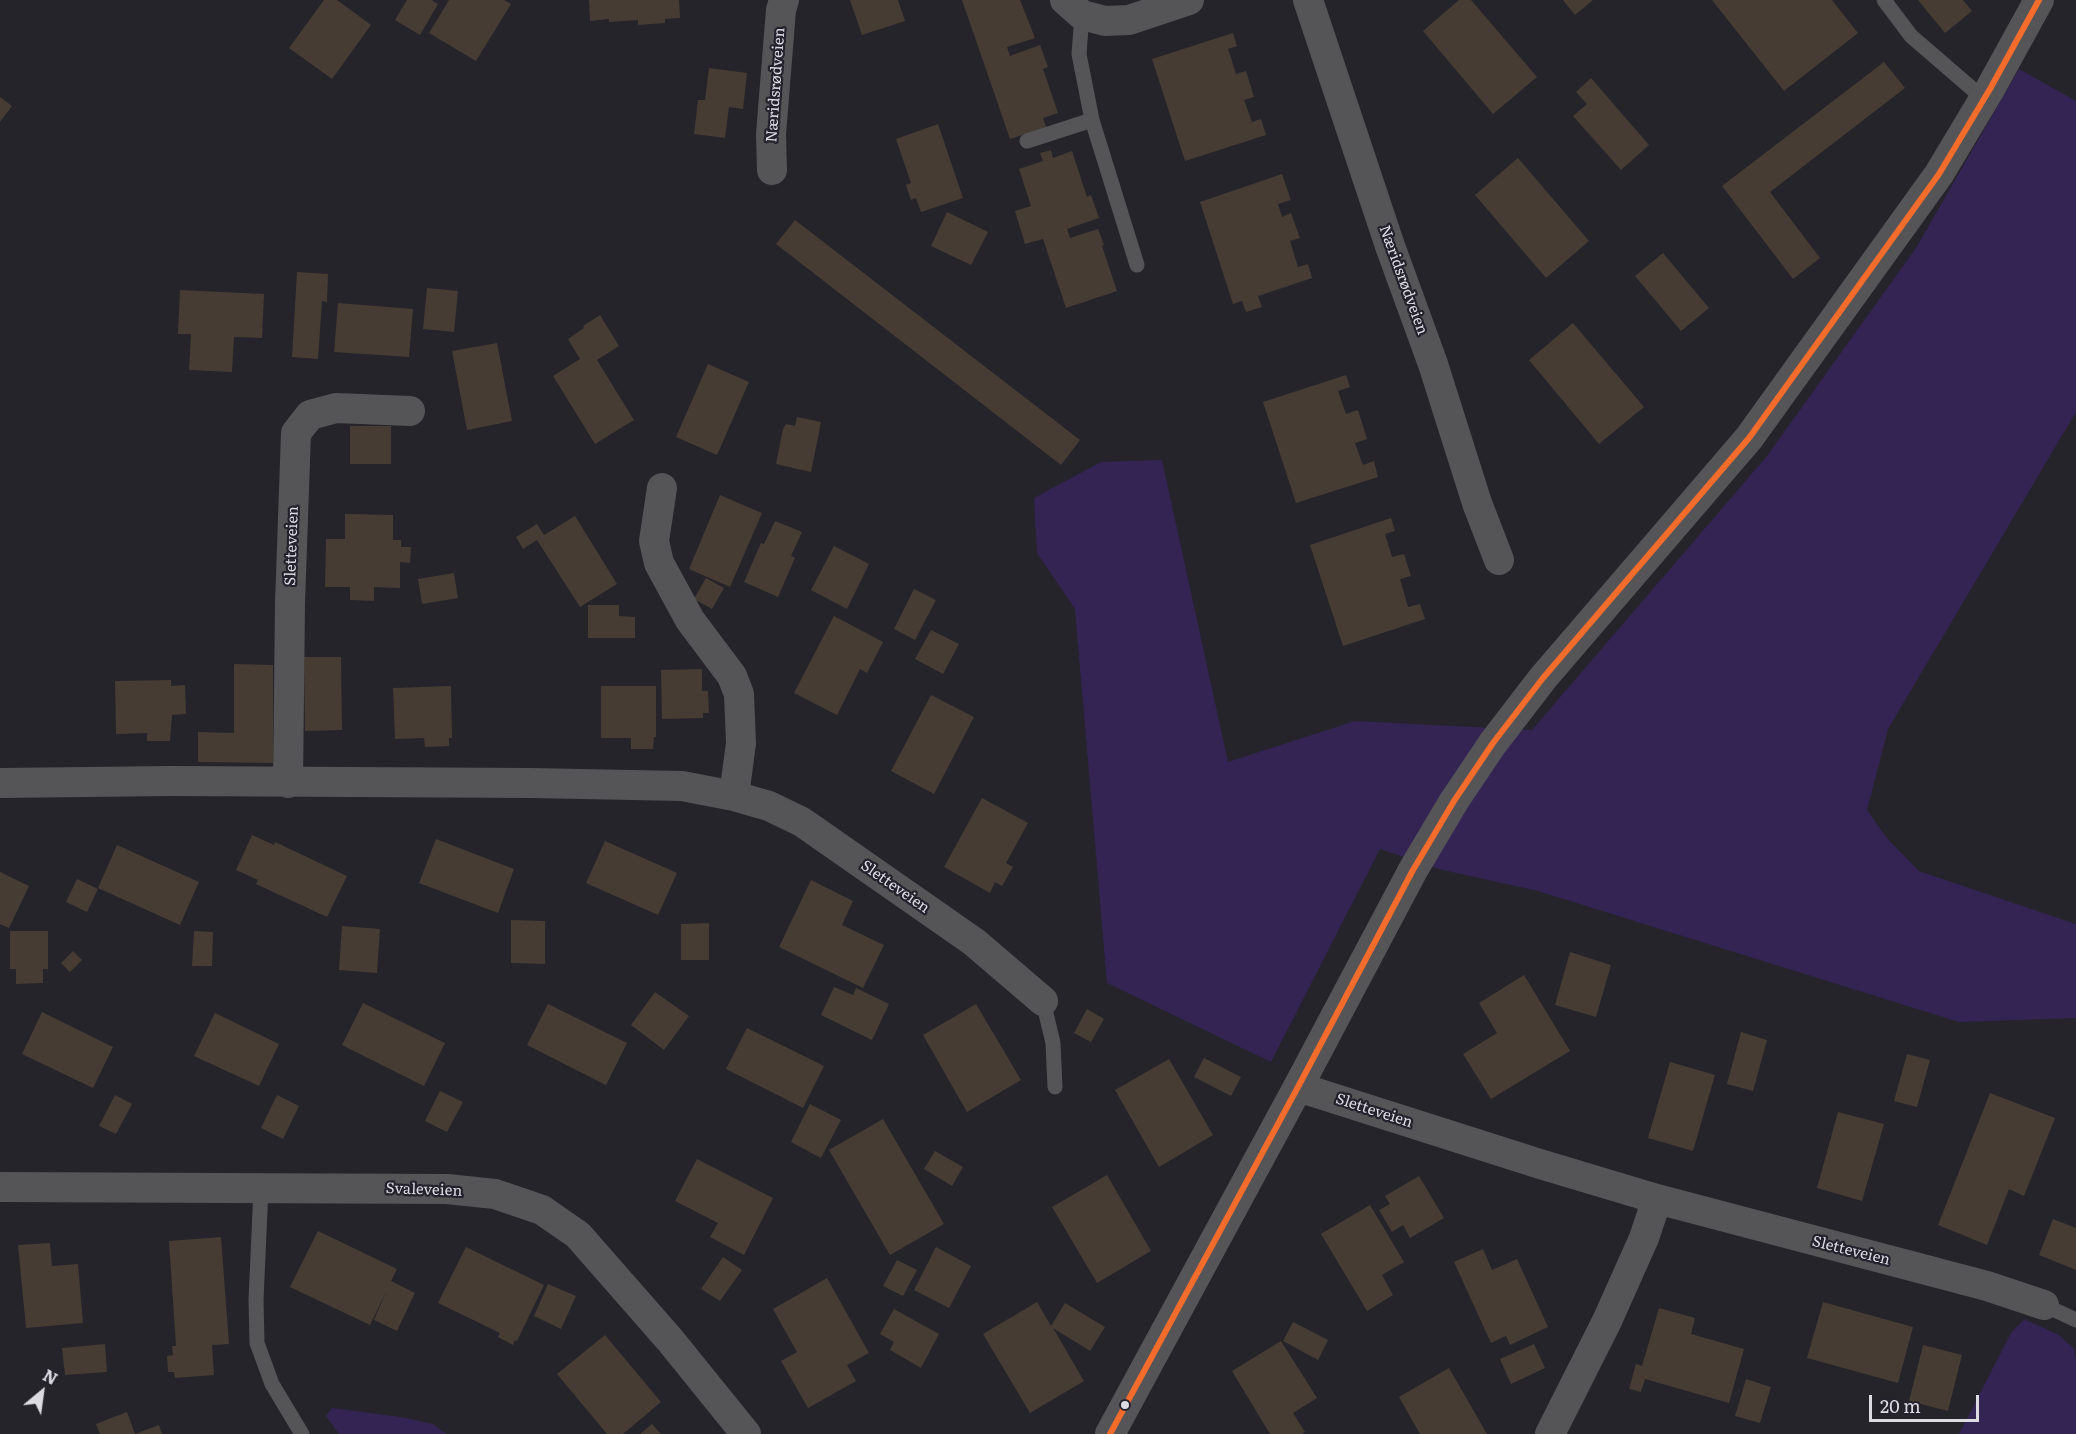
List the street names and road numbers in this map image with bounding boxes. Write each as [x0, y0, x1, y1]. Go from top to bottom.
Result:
street label: Næridsrødveien [763, 27, 789, 143]
street label: Næridsrødveien [1375, 223, 1431, 337]
street label: Sletteveien [282, 506, 302, 586]
street label: Sletteveien [857, 857, 933, 917]
street label: Sletteveien [1333, 1090, 1415, 1132]
street label: Svaleveien [385, 1180, 463, 1200]
street label: Sletteveien [1810, 1233, 1892, 1269]

